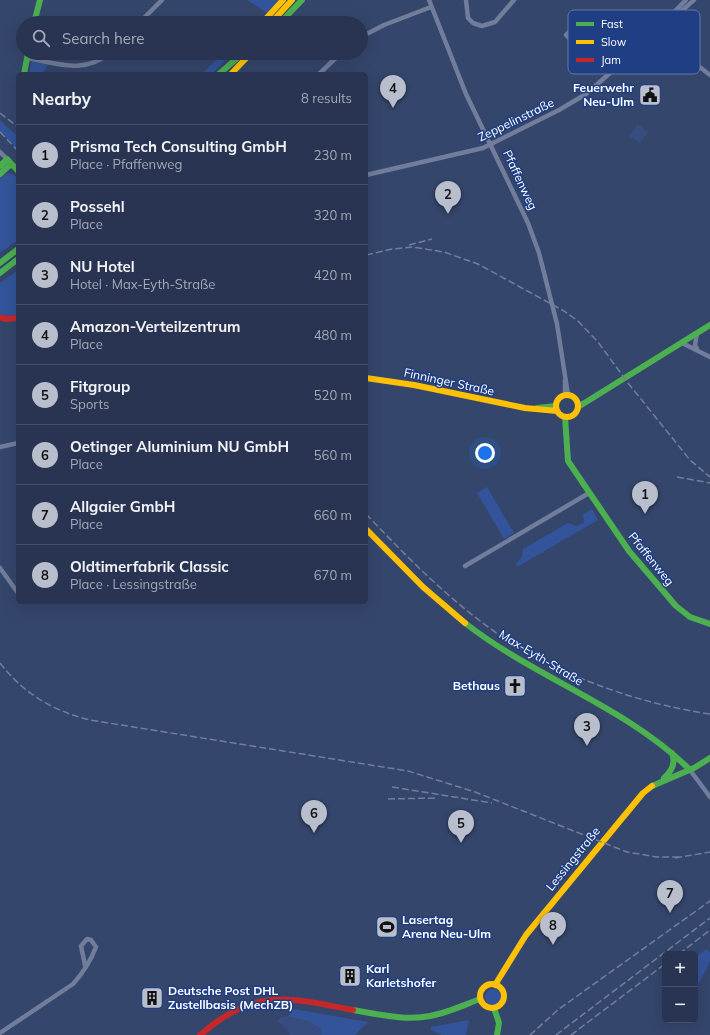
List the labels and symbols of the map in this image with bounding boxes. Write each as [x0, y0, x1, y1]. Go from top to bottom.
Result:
legend [568, 10, 700, 74]
text: Fast [601, 17, 623, 31]
text: Slow [601, 35, 627, 49]
text: Jam [601, 53, 621, 67]
pin: 4 [380, 75, 406, 108]
place label: Feuerwehr Neu-Ulm [573, 80, 634, 109]
public building icon: Feuerwehr Neu-Ulm [637, 82, 663, 108]
street label: Zeppelinstraße [475, 95, 556, 144]
street label: Pfaffenweg [500, 147, 541, 212]
pin: 2 [435, 181, 461, 214]
street label: Finninger Straße [403, 365, 496, 398]
your location [475, 443, 495, 463]
pin: 1 [632, 481, 658, 514]
street label: Pfaffenweg [625, 529, 677, 588]
street label: Max-Eyth-Straße [496, 627, 586, 689]
church icon: Bethaus [502, 673, 528, 699]
place label: Bethaus [453, 678, 500, 693]
pin: 3 [574, 713, 600, 746]
pin: 6 [301, 800, 327, 833]
pin: 5 [448, 810, 474, 843]
street label: Lessingstraße [542, 824, 603, 894]
pin: 7 [657, 880, 683, 913]
place label: Lasertag Arena Neu-Ulm [402, 912, 491, 941]
pin: 8 [540, 912, 566, 945]
sports icon: Lasertag Arena Neu-Ulm [374, 914, 400, 940]
place label: Karl Karletshofer [366, 961, 437, 990]
building icon: Karl Karletshofer [337, 963, 363, 989]
place label: Deutsche Post DHL Zustellbasis (MechZB) [168, 983, 293, 1012]
building icon: Deutsche Post DHL Zustellbasis (MechZB) [139, 985, 165, 1011]

